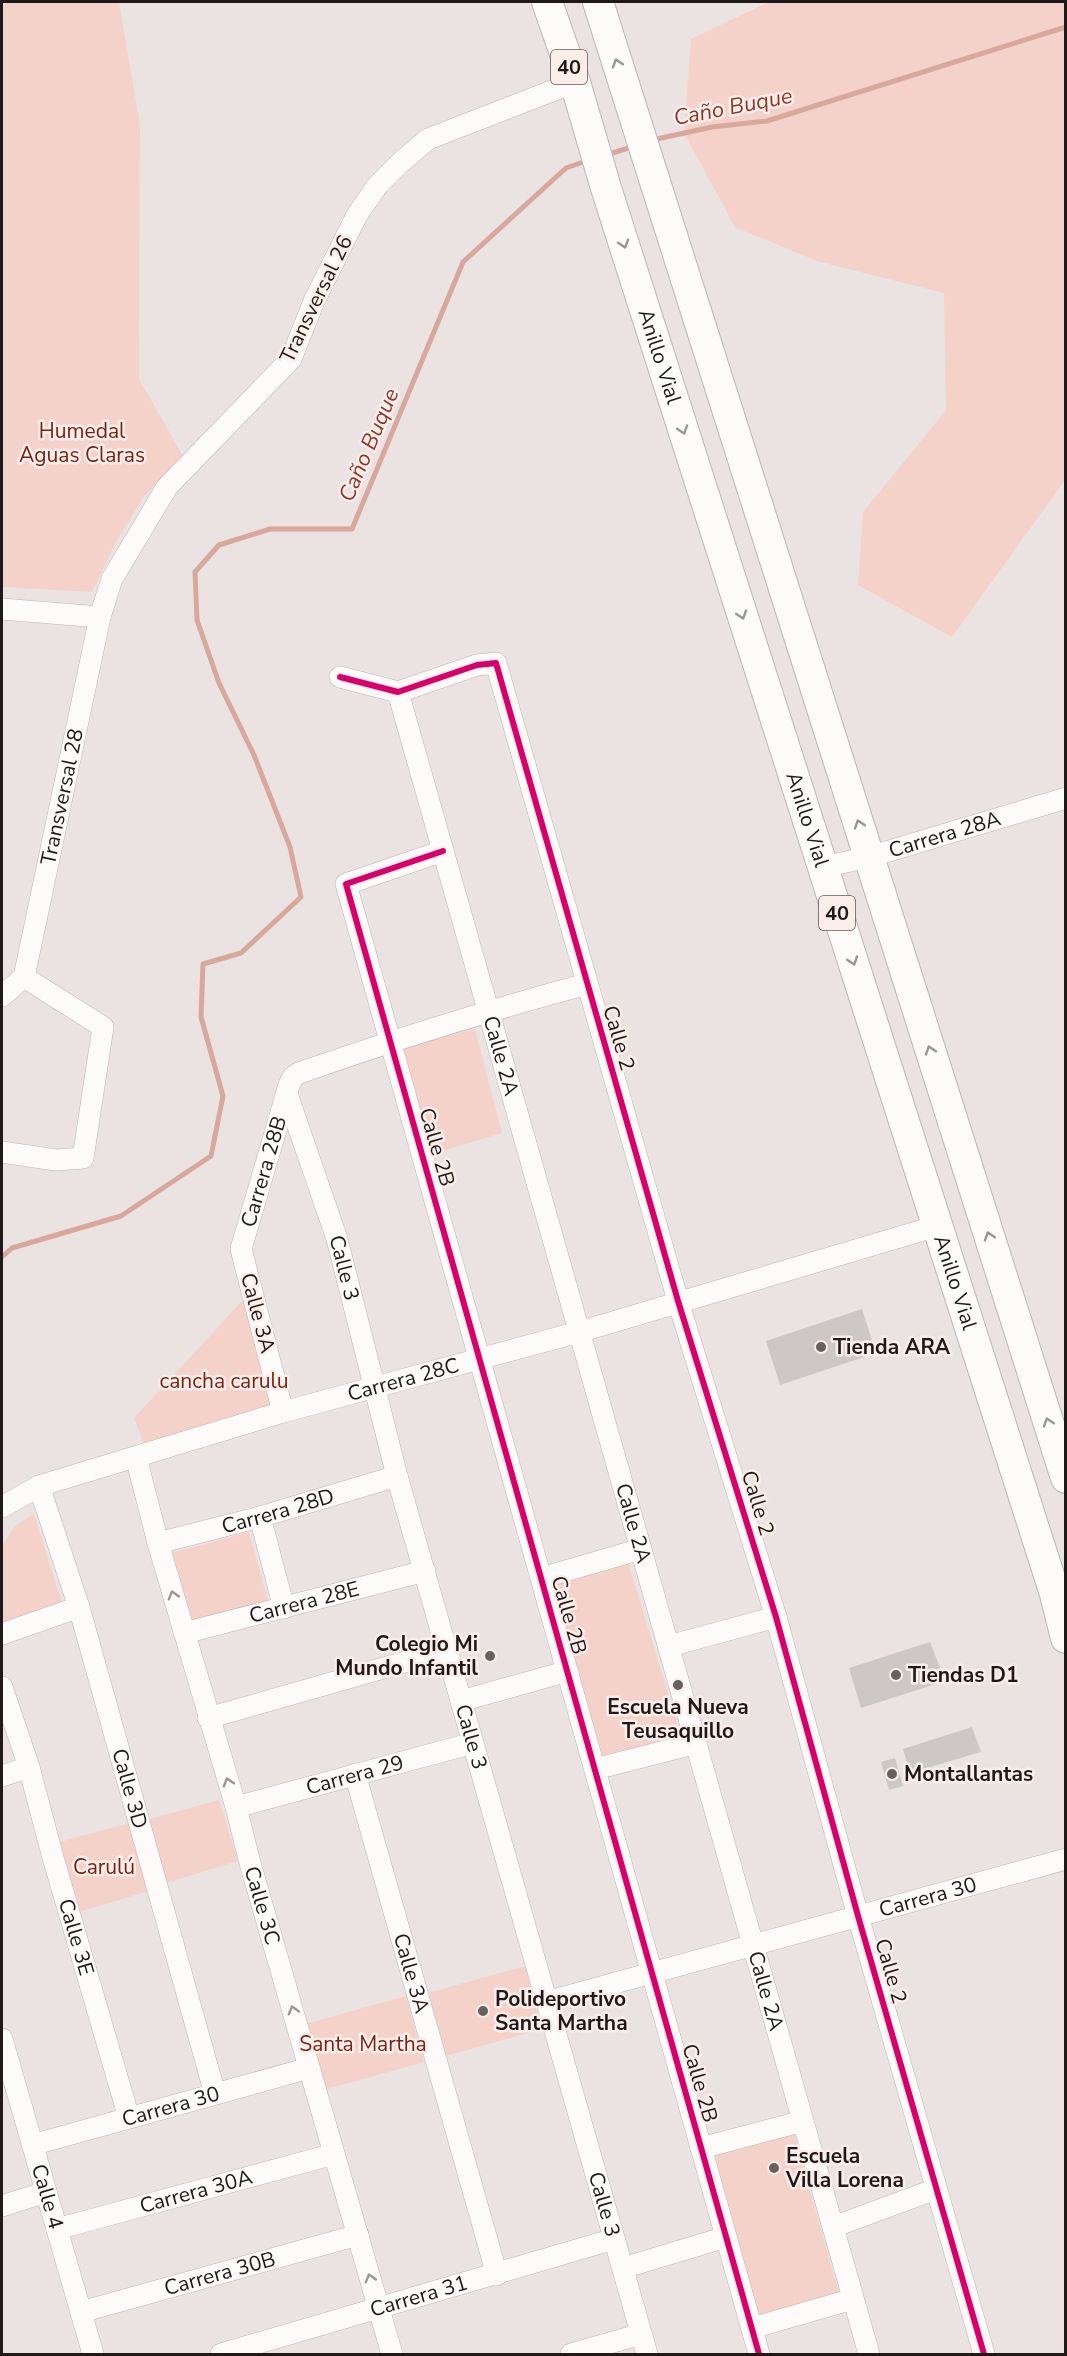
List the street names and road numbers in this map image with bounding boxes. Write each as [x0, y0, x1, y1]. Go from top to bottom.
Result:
road number: 40 [551, 50, 587, 84]
street label: Transversal 26 [273, 231, 359, 367]
street label: Anillo Vial [631, 305, 688, 408]
street label: Transversal 28 [34, 726, 90, 868]
street label: Anillo Vial [779, 768, 836, 871]
street label: Carrera 28A [885, 804, 1004, 864]
road number: 40 [819, 896, 855, 930]
street label: Calle 2 [596, 1002, 642, 1074]
street label: Calle 2A [476, 1013, 526, 1099]
street label: Calle 2B [412, 1104, 462, 1190]
street label: Carrera 28B [234, 1113, 293, 1230]
street label: Anillo Vial [927, 1231, 984, 1334]
street label: Calle 3 [323, 1232, 366, 1303]
street label: Calle 3A [234, 1270, 282, 1356]
street label: Carrera 28C [344, 1351, 462, 1408]
street label: Calle 2 [735, 1467, 781, 1539]
street label: Calle 2A [609, 1480, 658, 1566]
street label: Carrera 28D [219, 1482, 337, 1540]
street label: Calle 2B [544, 1572, 594, 1658]
street label: Carrera 28E [246, 1575, 362, 1630]
street label: Calle 3 [449, 1701, 494, 1773]
street label: Calle 3D [105, 1745, 154, 1832]
street label: Carrera 29 [303, 1748, 407, 1802]
street label: Calle 3C [238, 1863, 287, 1948]
street label: Carrera 30 [876, 1870, 980, 1924]
street label: Calle 3E [52, 1895, 101, 1979]
street label: Calle 3A [387, 1930, 436, 2016]
street label: Calle 2 [868, 1935, 914, 2007]
street label: Calle 2A [741, 1948, 791, 2034]
street label: Calle 2B [675, 2040, 725, 2126]
street label: Carrera 30 [119, 2080, 223, 2133]
street label: Calle 4 [25, 2161, 70, 2232]
street label: Carrera 30A [137, 2163, 255, 2220]
street label: Calle 3 [582, 2168, 627, 2240]
street label: Carrera 30B [161, 2245, 279, 2302]
street label: Carrera 31 [367, 2269, 471, 2324]

